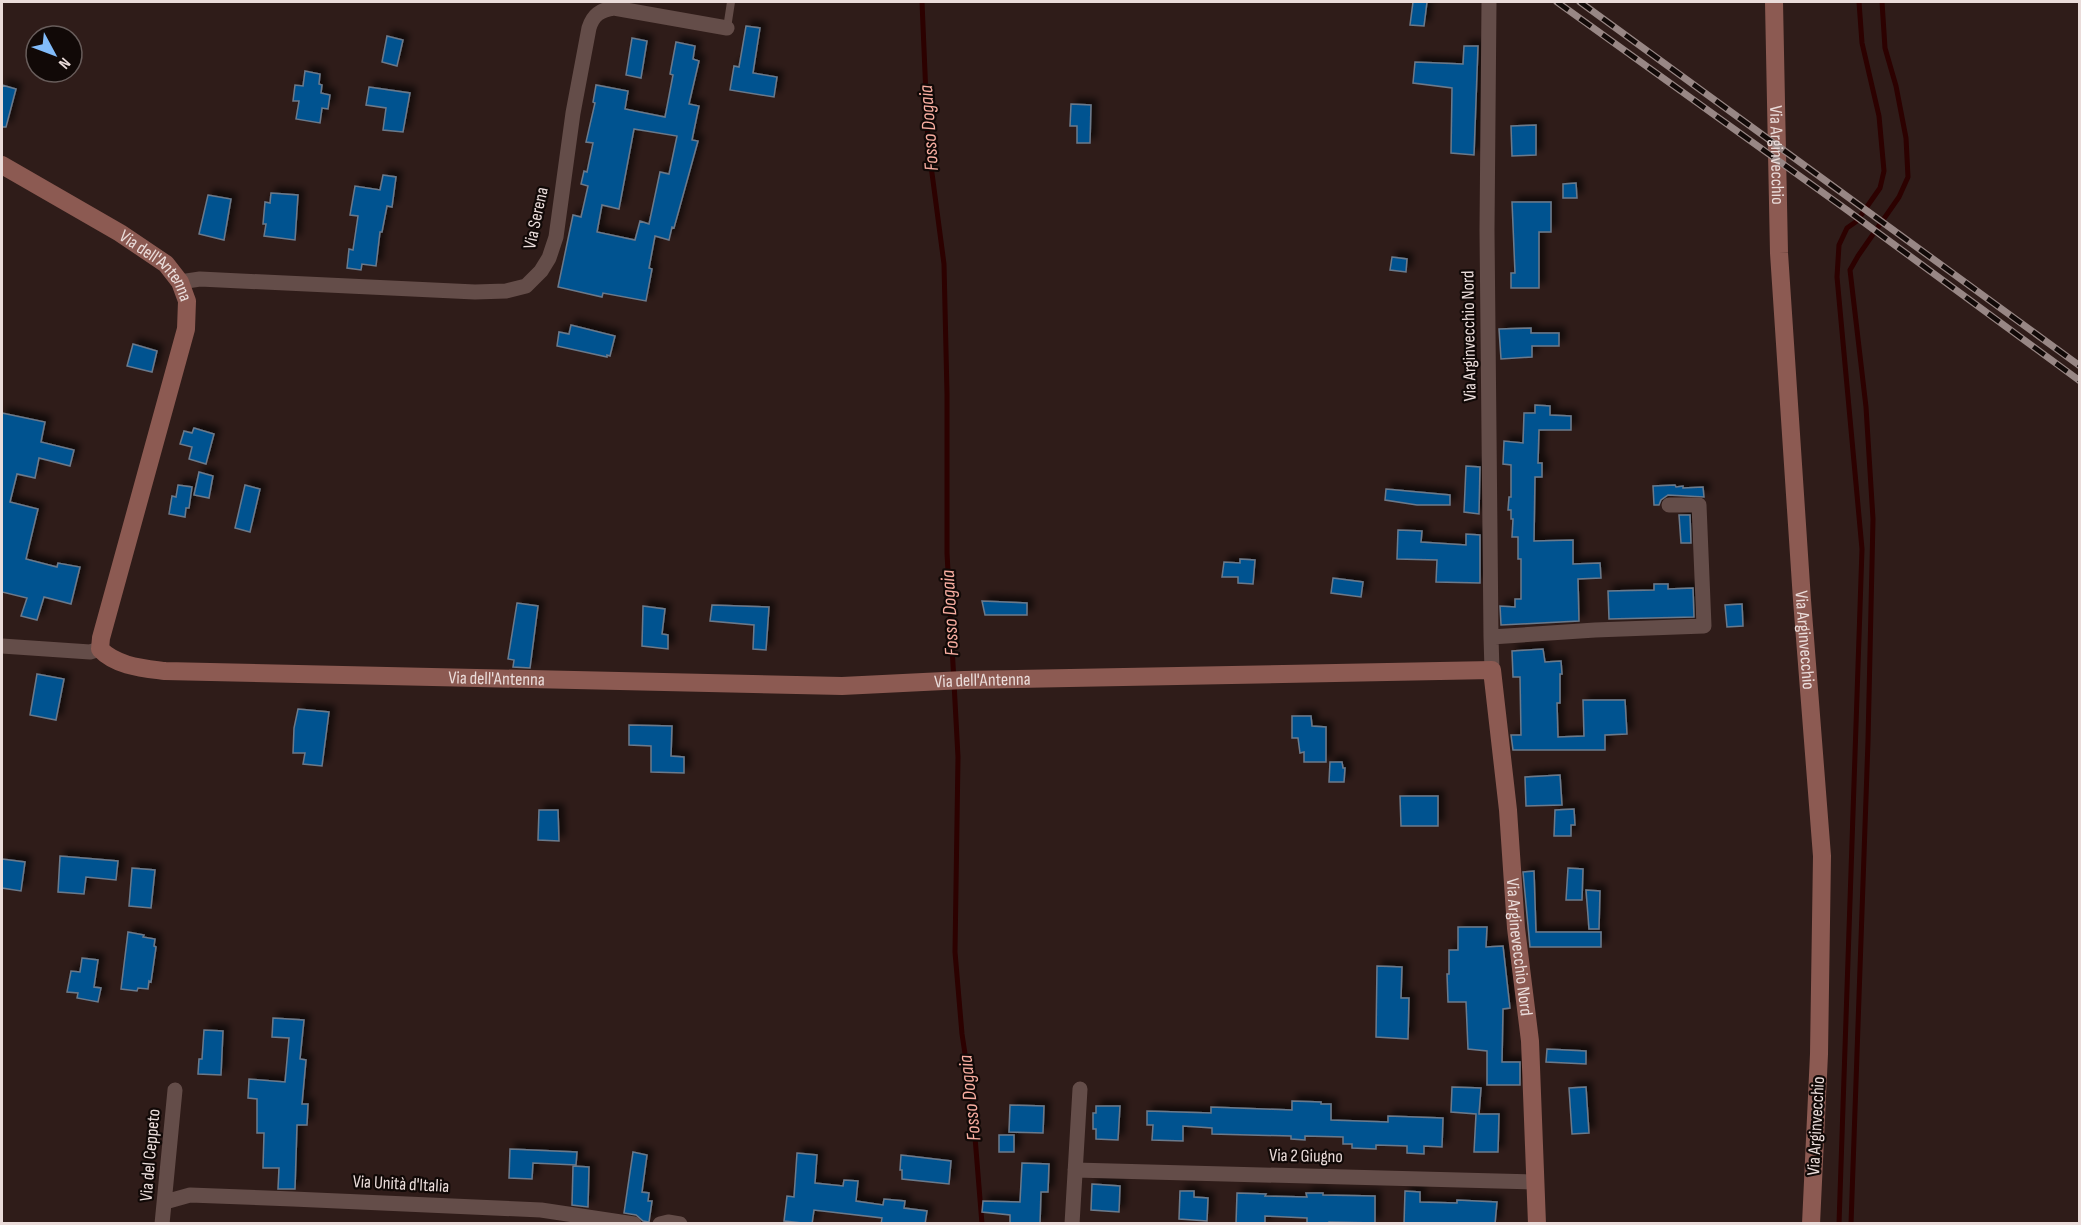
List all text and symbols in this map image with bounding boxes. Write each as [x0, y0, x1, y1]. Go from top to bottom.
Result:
north arrow [24, 24, 84, 84]
text: N [54, 53, 74, 72]
water label: Fosso Dogaia [914, 84, 944, 172]
street label: Via Arginvecchio [1766, 105, 1789, 205]
street label: Via Serena [519, 185, 553, 251]
street label: Via dell'Antenna [115, 225, 197, 304]
street label: Via Arginvecchio Nord [1457, 270, 1481, 402]
water label: Fosso Dogaia [936, 569, 964, 657]
street label: Via Arginvecchio [1791, 590, 1819, 690]
street label: Via dell'Antenna [448, 667, 545, 690]
street label: Via dell'Antenna [934, 668, 1031, 692]
street label: Via Arginevecchio Nord [1502, 877, 1537, 1017]
water label: Fosso Dogaia [954, 1054, 986, 1142]
street label: Via Arginvecchio [1803, 1076, 1829, 1176]
street label: Via del Ceppeto [135, 1108, 165, 1202]
street label: Via 2 Giugno [1269, 1145, 1343, 1167]
street label: Via Unità d'Italia [352, 1171, 450, 1197]

